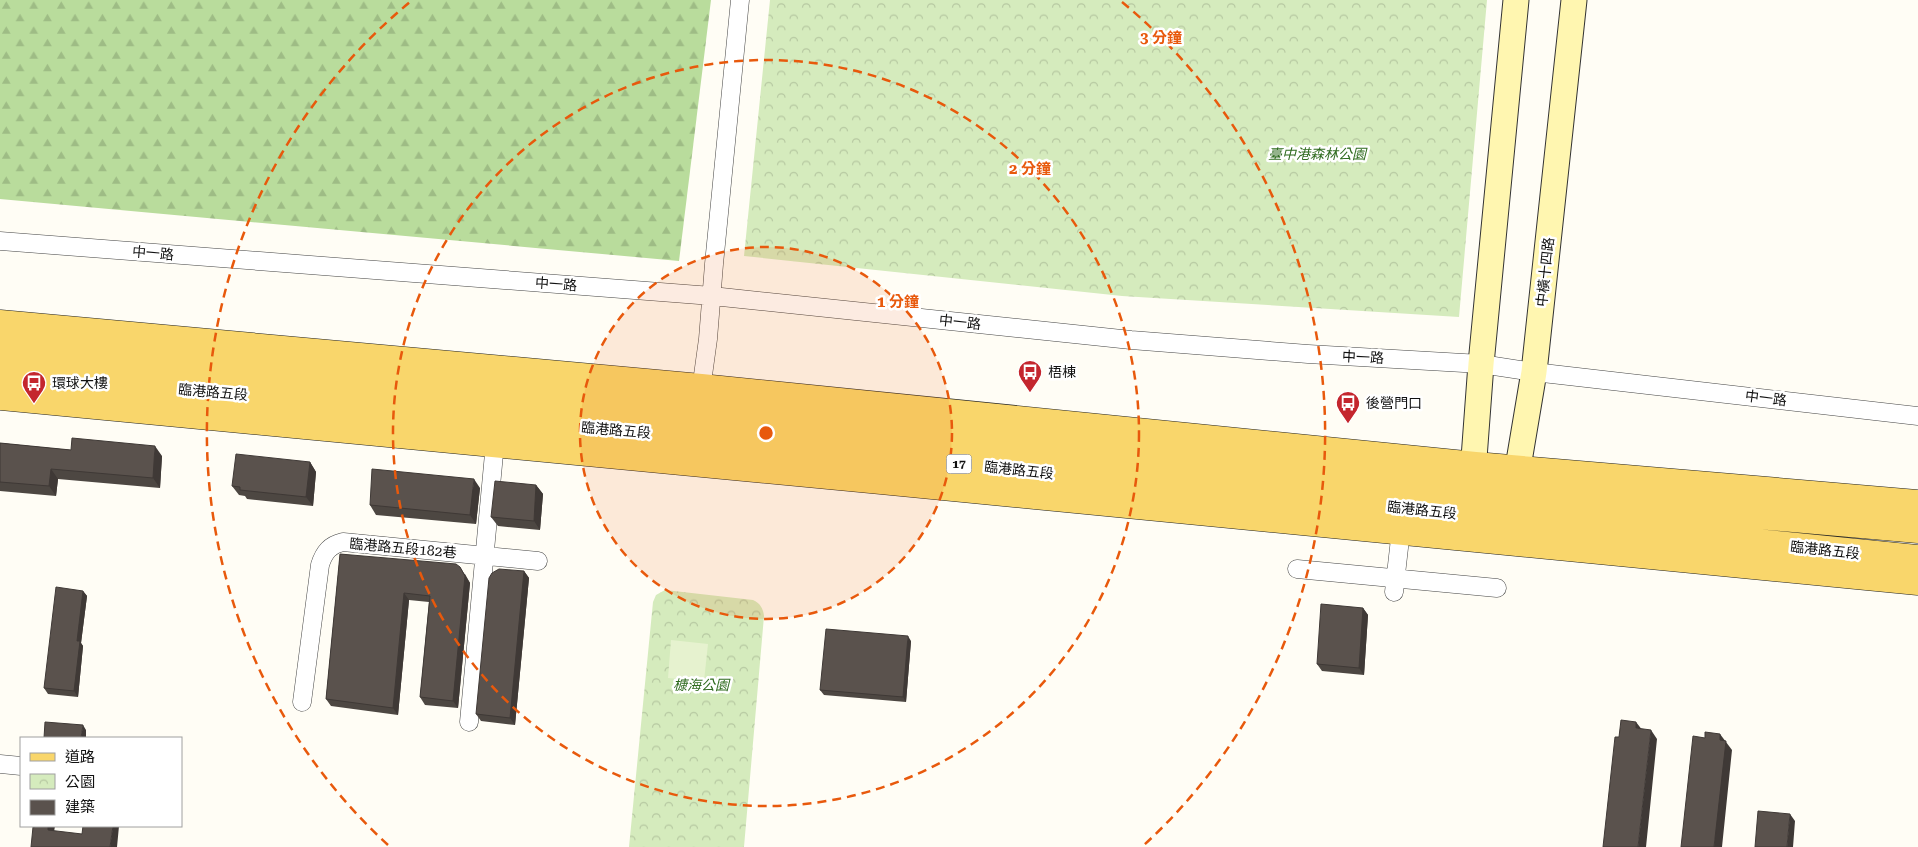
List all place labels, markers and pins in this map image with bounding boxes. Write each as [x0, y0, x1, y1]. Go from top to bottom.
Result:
bus stop icon: 梧棟 [1017, 359, 1043, 393]
place label: 梧棟 [1048, 364, 1076, 380]
bus stop icon: 環球大樓 [21, 370, 47, 404]
place label: 環球大樓 [52, 375, 108, 391]
bus stop icon: 後營門口 [1335, 390, 1361, 424]
place label: 後營門口 [1366, 395, 1422, 411]
centre of rings [757, 424, 775, 442]

